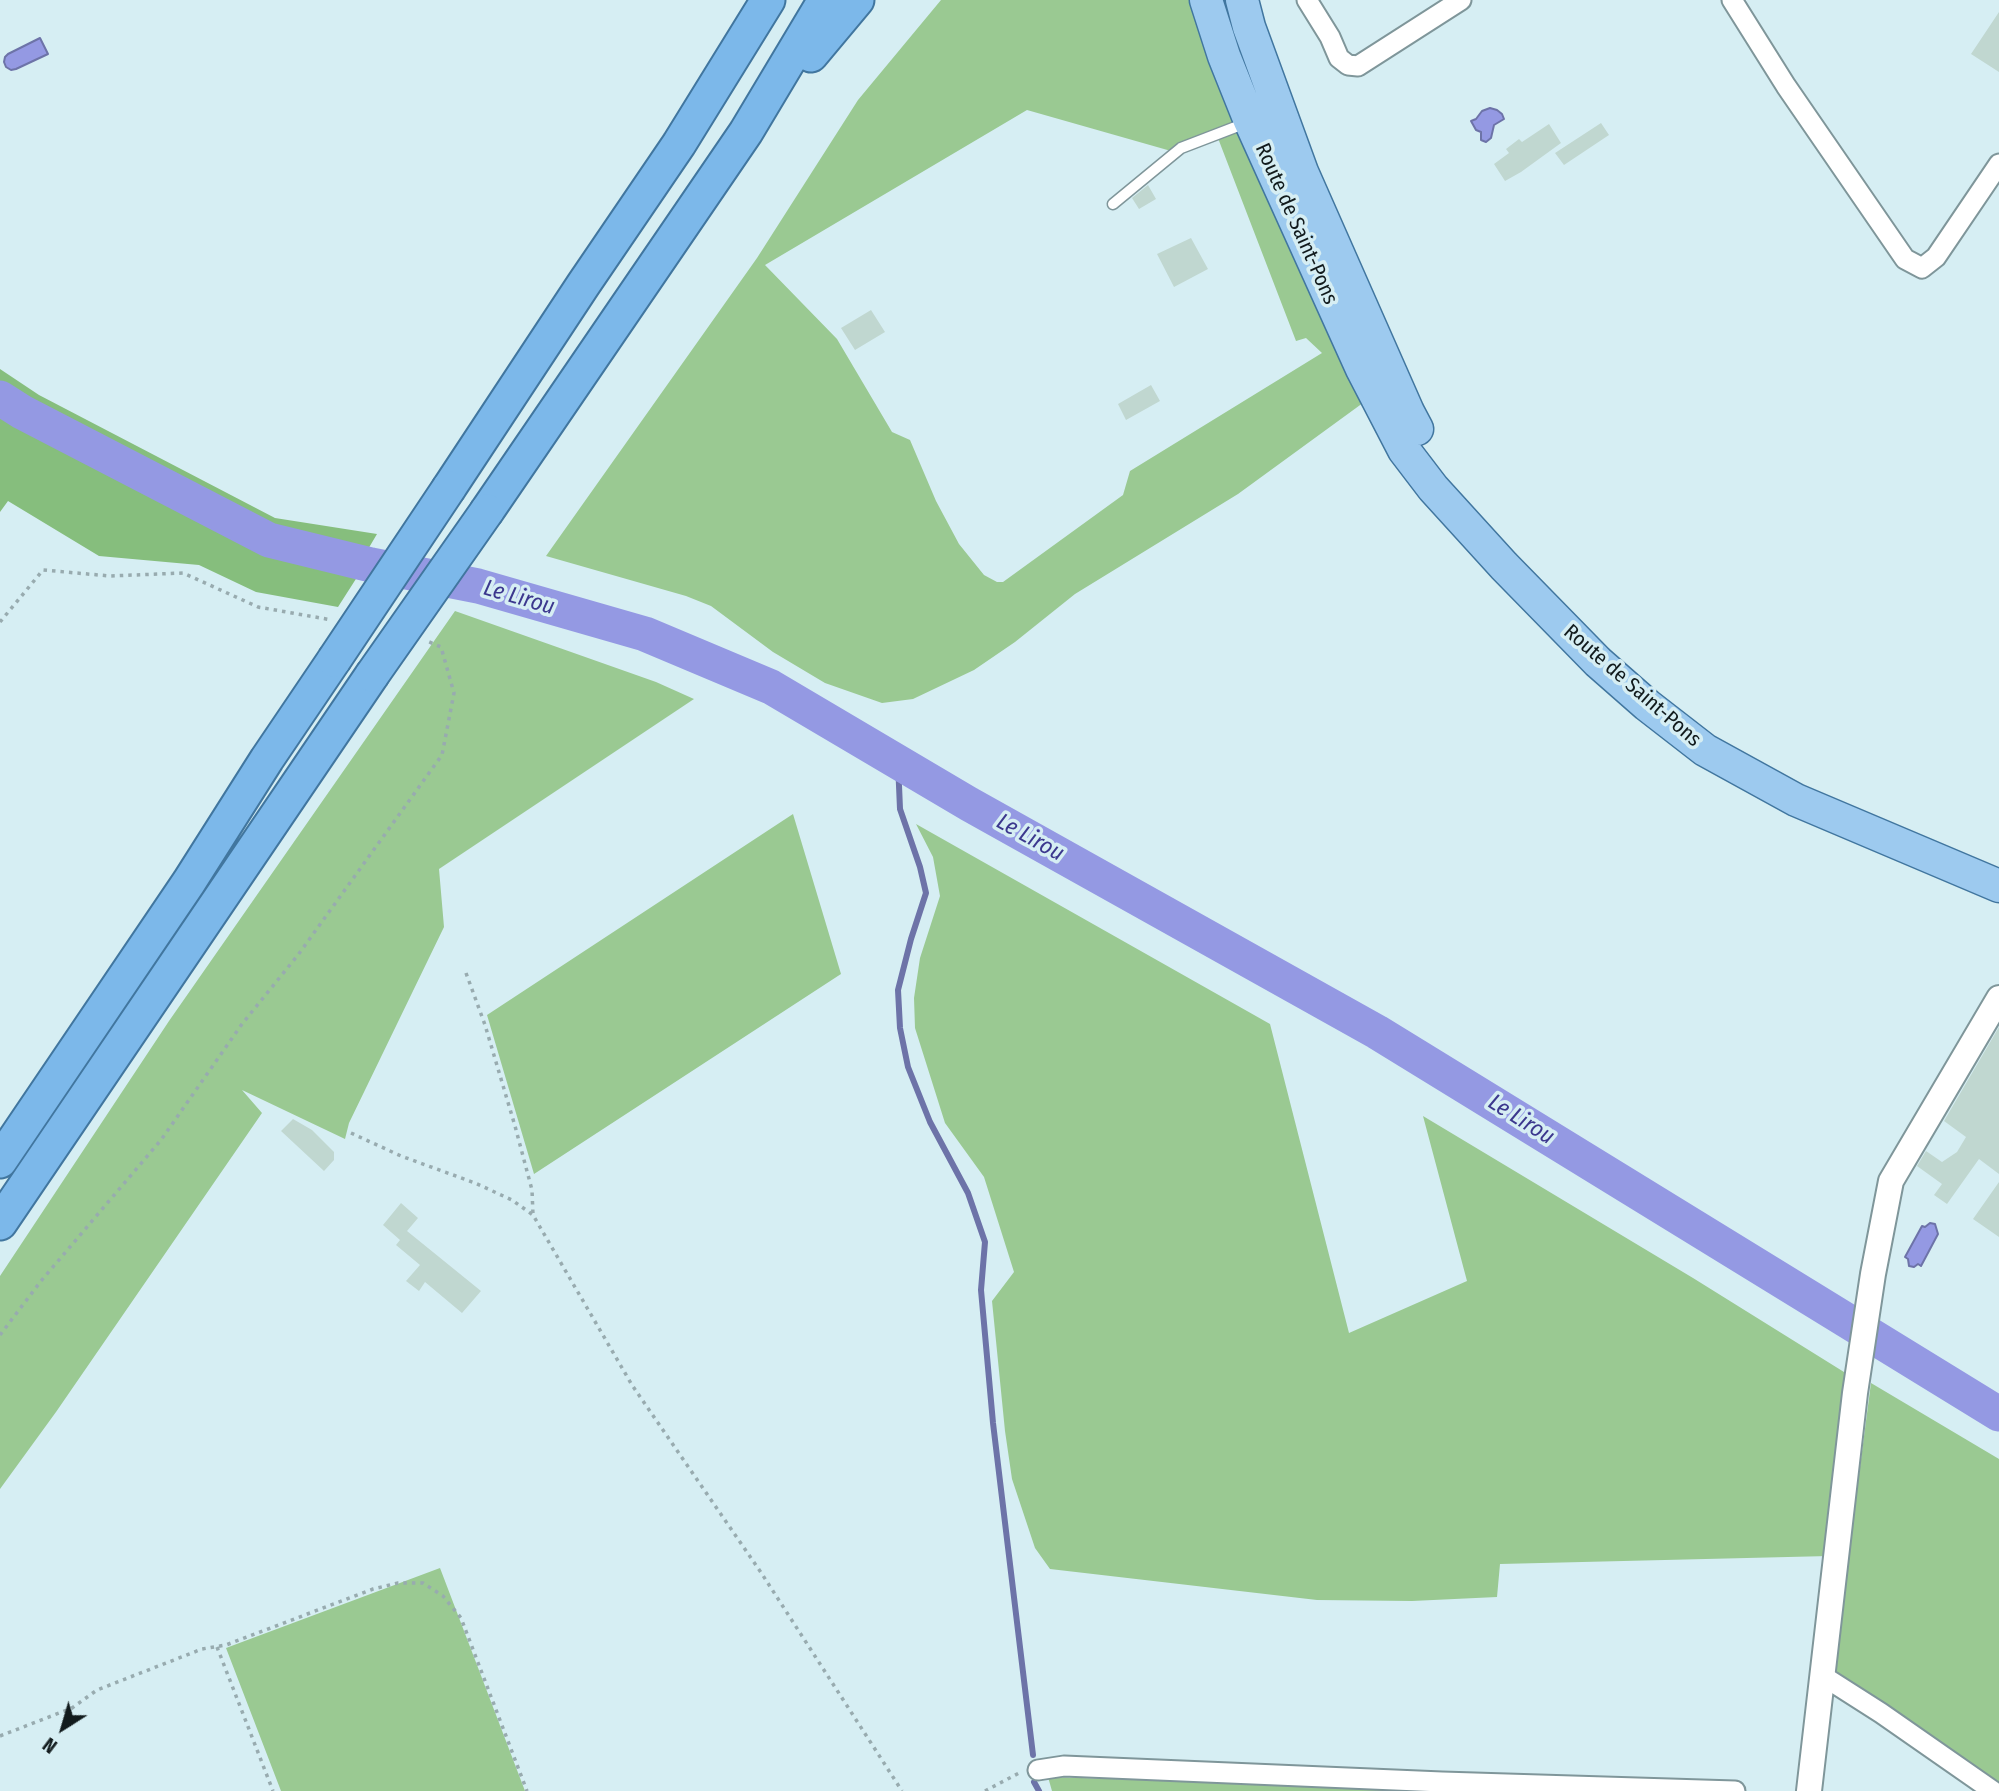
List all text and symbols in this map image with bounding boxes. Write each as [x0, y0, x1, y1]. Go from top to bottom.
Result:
street label: Route de Saint-Pons [1249, 139, 1343, 309]
water label: Le Lirou [480, 575, 558, 621]
street label: Route de Saint-Pons [1558, 619, 1706, 753]
water label: Le Lirou [991, 808, 1069, 868]
water label: Le Lirou [1483, 1089, 1559, 1151]
north arrow [28, 1693, 98, 1763]
text: N [39, 1733, 62, 1758]

